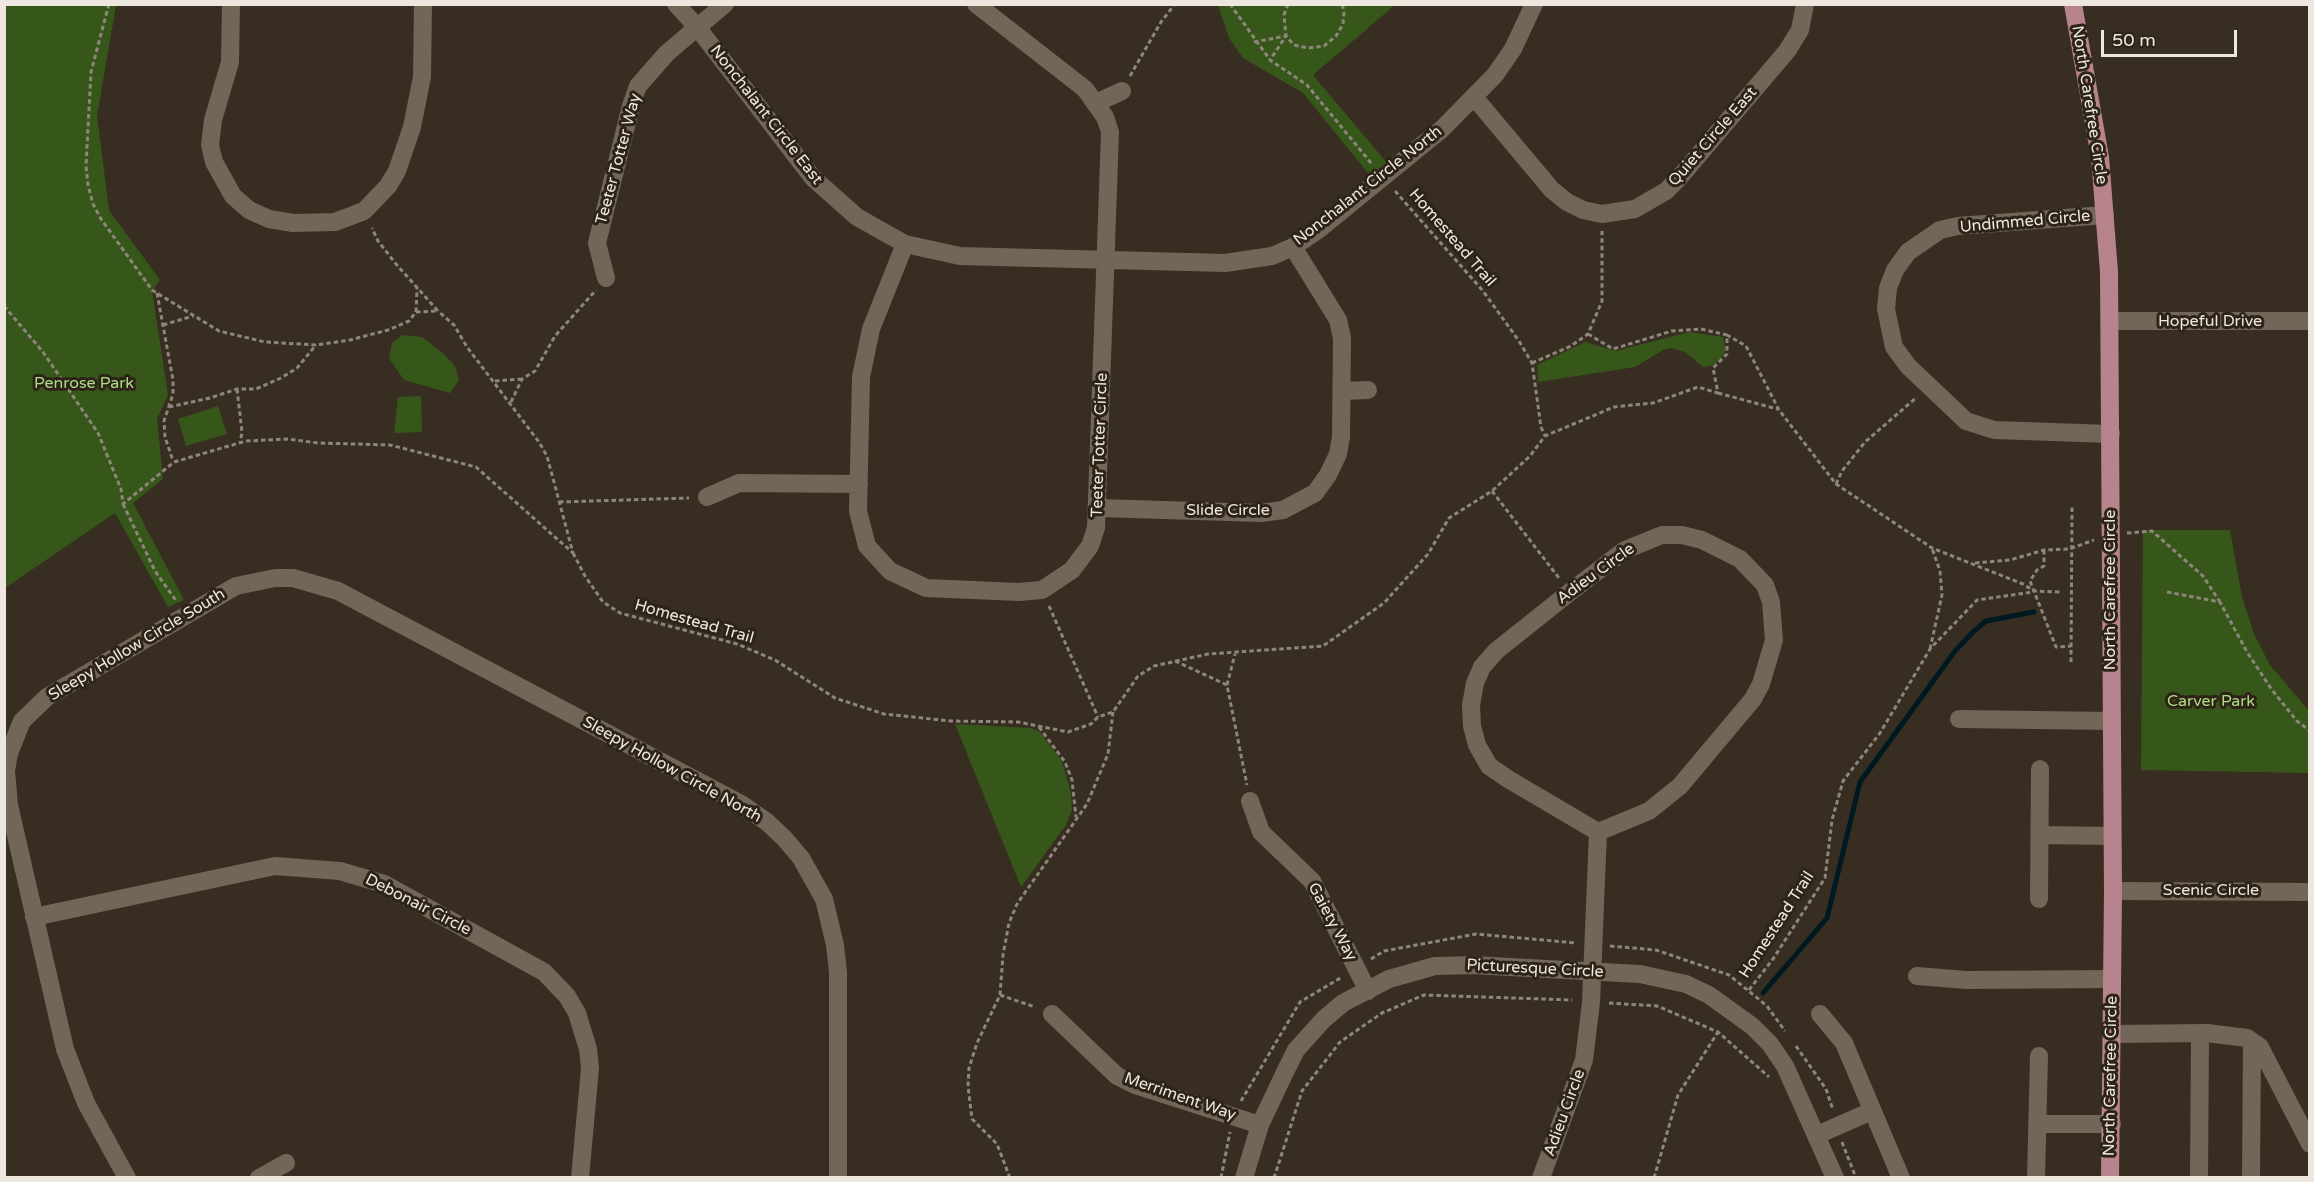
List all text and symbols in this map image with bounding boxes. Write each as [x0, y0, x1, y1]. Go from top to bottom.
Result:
scale bar [2104, 18, 2240, 56]
street label: North Carefree Circle [2067, 24, 2111, 186]
text: 50 m [2112, 29, 2156, 51]
street label: Nonchalant Circle East [706, 41, 826, 189]
street label: Quiet Circle East [1665, 83, 1761, 191]
street label: Teeter Totter Way [592, 91, 646, 227]
street label: Nonchalant Circle North [1290, 122, 1446, 250]
street label: Homestead Trail [1404, 185, 1500, 291]
street label: Undimmed Circle [1959, 207, 2091, 237]
street label: Hopeful Drive [2158, 312, 2262, 332]
street label: Teeter Totter Circle [1088, 372, 1112, 518]
park label: Penrose Park [34, 374, 134, 394]
street label: Slide Circle [1186, 501, 1270, 521]
street label: North Carefree Circle [2101, 510, 2121, 670]
street label: Adieu Circle [1553, 539, 1639, 609]
street label: Sleepy Hollow Circle South [45, 585, 229, 705]
street label: Homestead Trail [632, 596, 756, 648]
park label: Carver Park [2167, 692, 2255, 712]
street label: Sleepy Hollow Circle North [579, 713, 765, 827]
street label: Homestead Trail [1735, 868, 1819, 982]
street label: Debonair Circle [362, 870, 474, 940]
street label: Gaiety Way [1303, 880, 1361, 964]
street label: Scenic Circle [2163, 881, 2259, 901]
street label: Picturesque Circle [1466, 956, 1604, 982]
street label: North Carefree Circle [2100, 996, 2122, 1156]
street label: Adieu Circle [1540, 1067, 1590, 1159]
street label: Merriment Way [1122, 1069, 1238, 1125]

